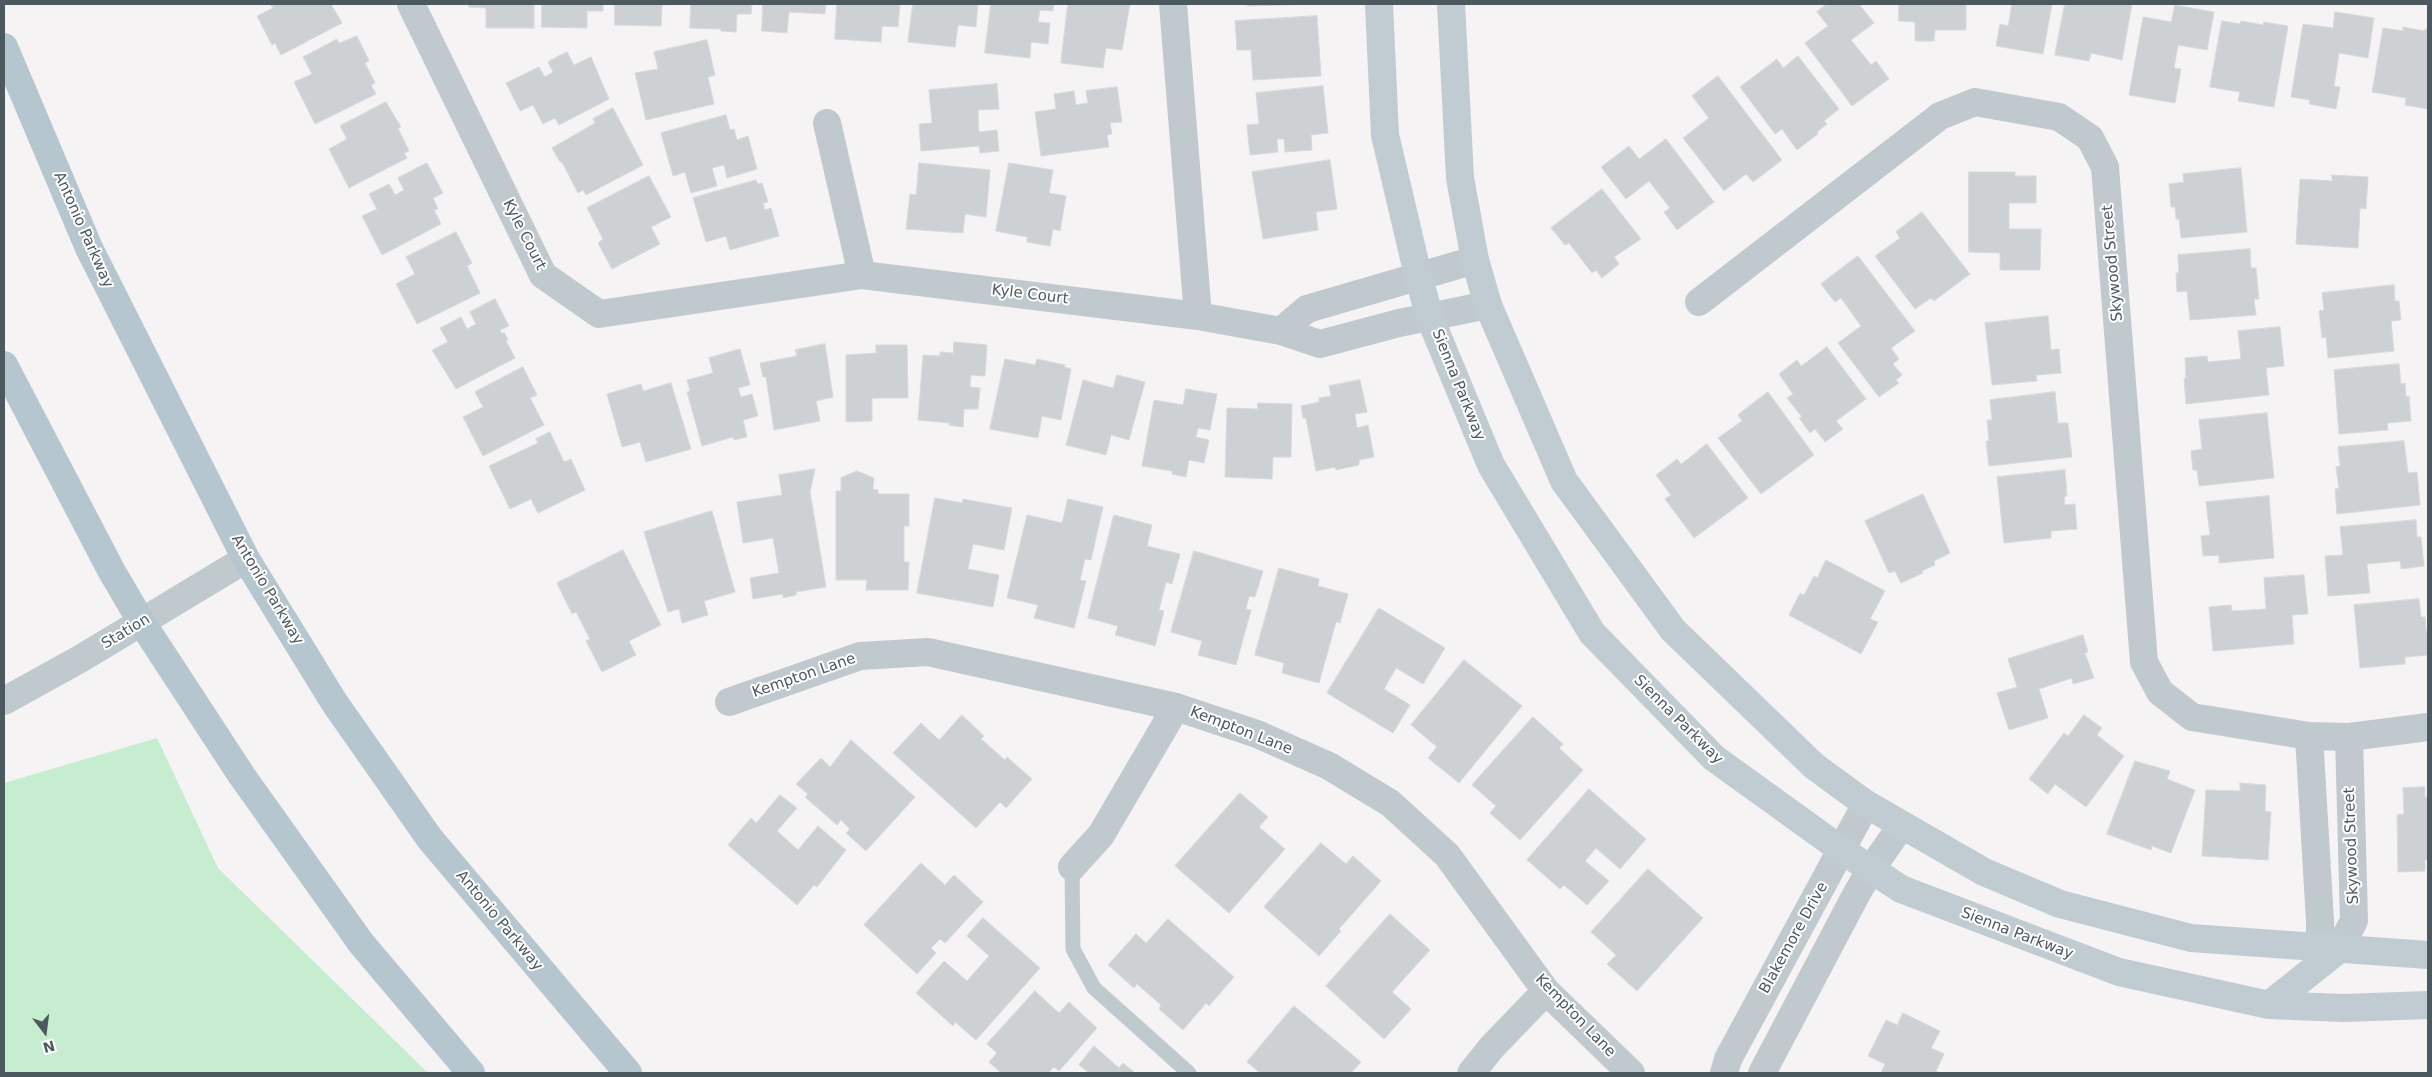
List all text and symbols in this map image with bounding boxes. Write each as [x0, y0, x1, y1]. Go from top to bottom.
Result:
street label: Antonio Parkway [49, 169, 117, 291]
street label: Kyle Court [499, 197, 549, 273]
street label: Skywood Street [2099, 204, 2127, 322]
street label: Kyle Court [991, 281, 1069, 309]
street label: Sienna Parkway [1427, 327, 1489, 443]
street label: Antonio Parkway [227, 532, 307, 648]
street label: Station [99, 611, 153, 653]
street label: Kempton Lane [750, 650, 858, 702]
street label: Sienna Parkway [1630, 672, 1726, 768]
street label: Kempton Lane [1187, 703, 1295, 759]
street label: Skywood Street [2341, 787, 2363, 905]
street label: Antonio Parkway [452, 867, 546, 975]
street label: Blakemore Drive [1756, 879, 1832, 997]
street label: Sienna Parkway [1958, 904, 2076, 964]
street label: Kempton Lane [1531, 971, 1619, 1061]
north arrow [20, 1007, 70, 1057]
text: N [41, 1037, 57, 1056]

